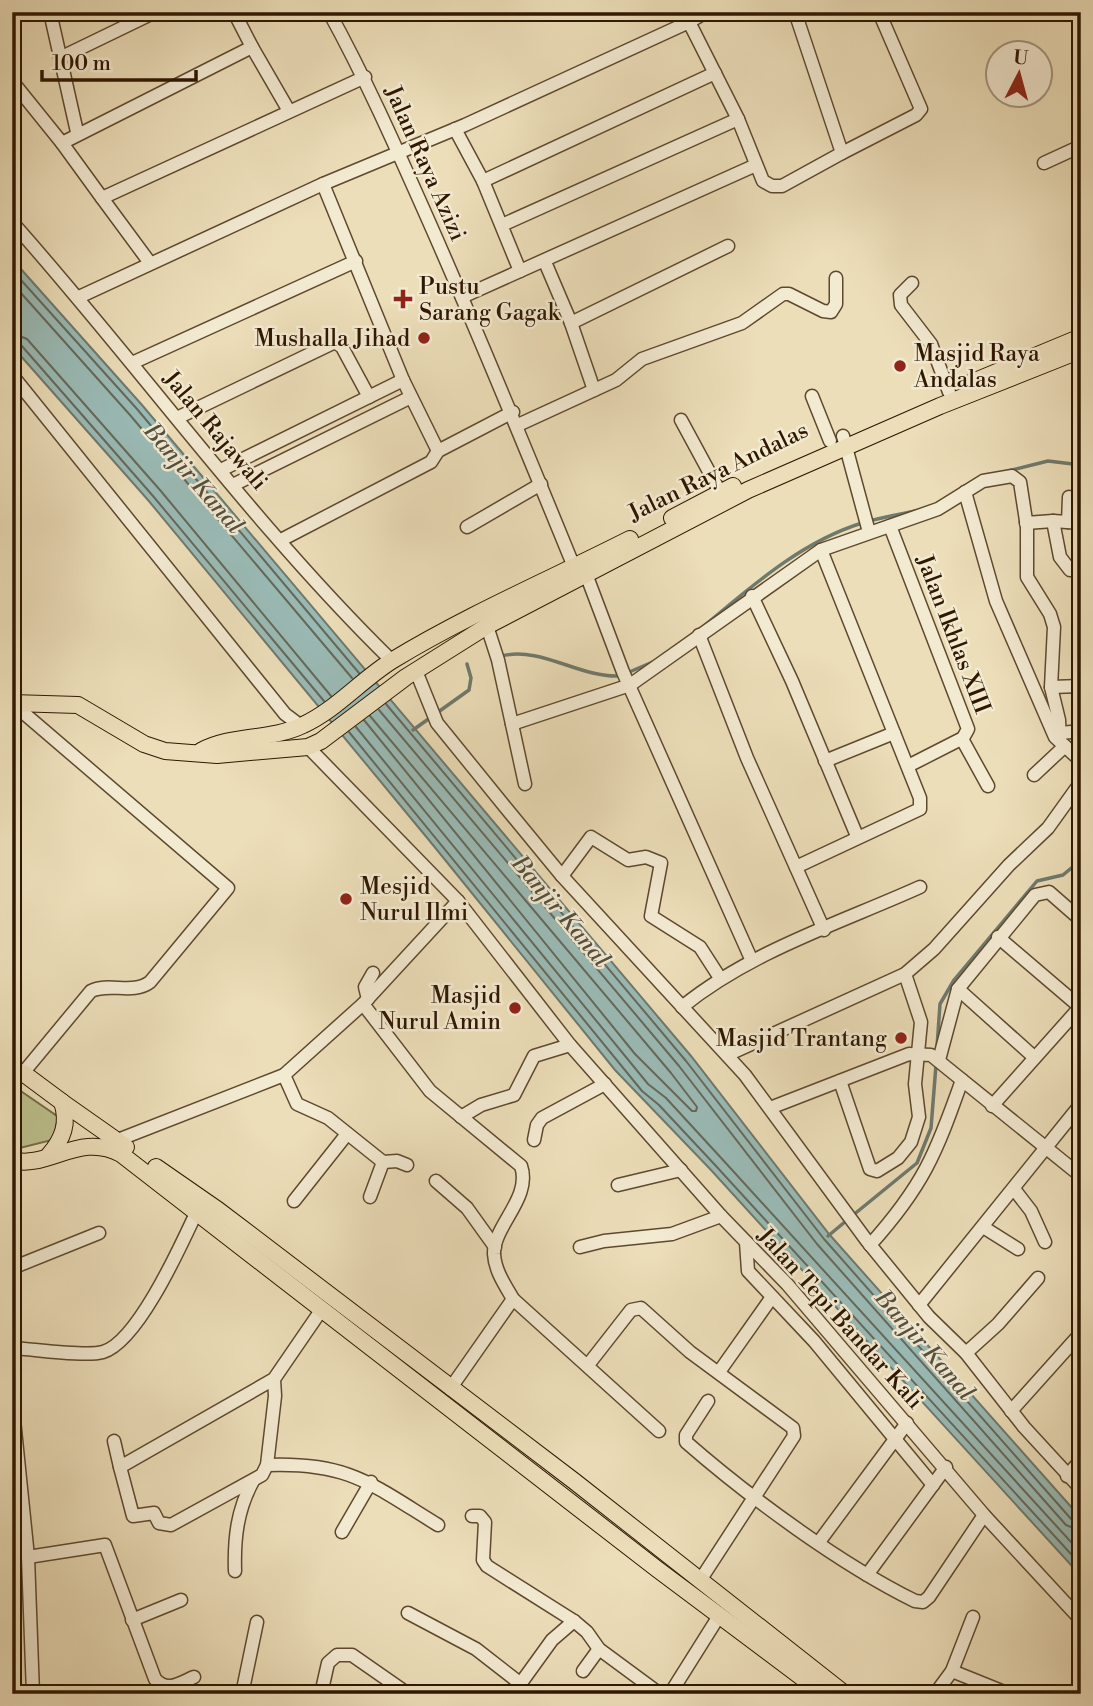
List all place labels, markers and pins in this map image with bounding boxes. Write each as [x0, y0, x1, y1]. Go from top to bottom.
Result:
place label: Pustu Sarang Gagak [419, 273, 561, 327]
marker: Pustu Sarang Gagak [393, 289, 413, 309]
place label: Mushalla Jihad [255, 325, 410, 353]
marker: Mushalla Jihad [416, 330, 432, 346]
place label: Masjid Raya Andalas [913, 340, 1040, 394]
marker: Masjid Raya Andalas [892, 358, 908, 374]
place label: Mesjid Nurul Ilmi [360, 873, 468, 927]
marker: Mesjid Nurul Ilmi [338, 891, 354, 907]
place label: Masjid Nurul Amin [379, 982, 501, 1036]
marker: Masjid Nurul Amin [507, 1000, 523, 1016]
place label: Masjid Trantang [716, 1025, 887, 1053]
marker: Masjid Trantang [893, 1030, 909, 1046]

